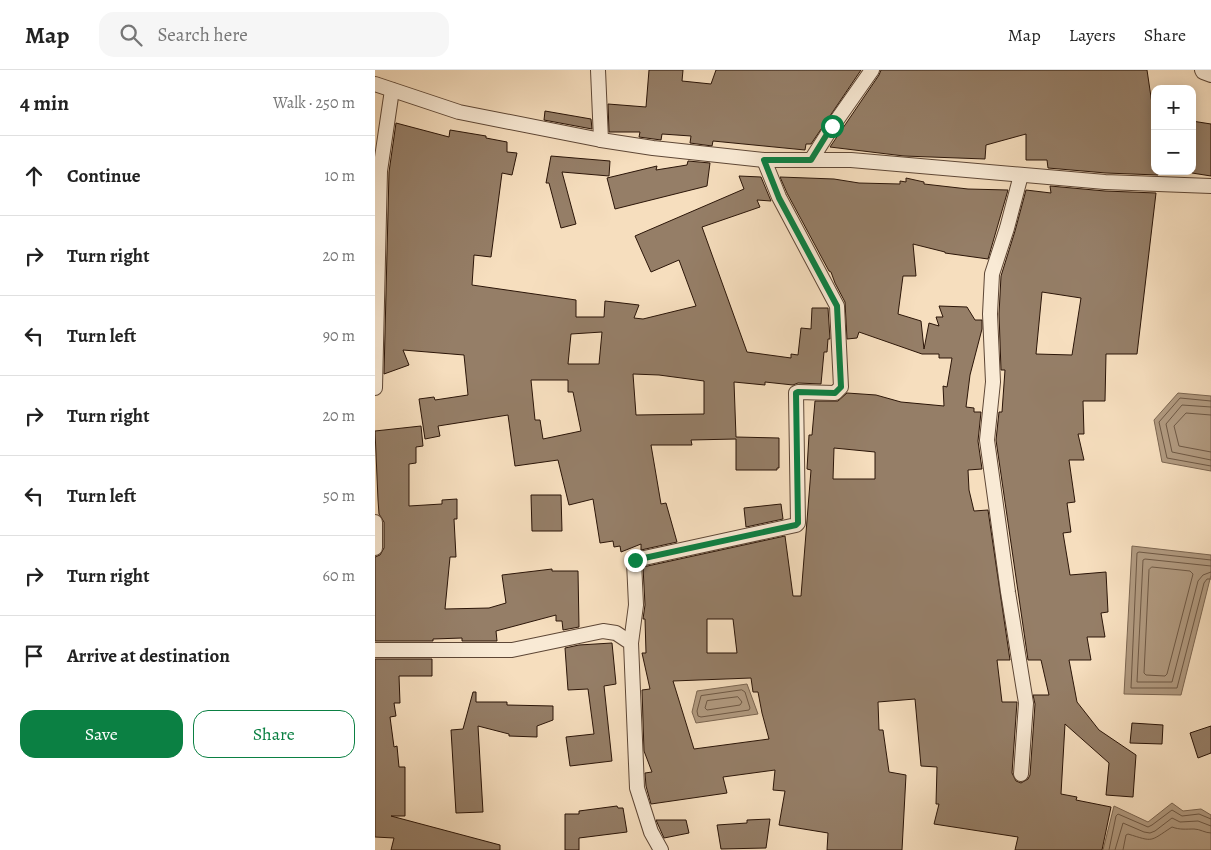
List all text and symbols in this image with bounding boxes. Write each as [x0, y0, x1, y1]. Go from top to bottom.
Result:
search box [99, 12, 449, 57]
text: Map [25, 19, 69, 51]
icon: search [117, 21, 145, 49]
text: Search here [157, 22, 248, 48]
text: Map [1008, 23, 1041, 47]
text: Layers [1069, 23, 1116, 47]
text: Share [1144, 23, 1186, 47]
map controls [1151, 85, 1196, 175]
button: + [1151, 85, 1196, 130]
text: 4 min [20, 89, 69, 117]
text: Walk · 250 m [273, 92, 355, 114]
route start [821, 115, 844, 138]
button: − [1151, 130, 1196, 175]
icon: ahead [20, 162, 48, 190]
text: Continue [67, 163, 141, 189]
text: 10 m [325, 165, 355, 187]
icon: right [20, 242, 48, 270]
text: Turn right [67, 243, 149, 269]
text: 20 m [322, 245, 355, 267]
icon: left [20, 322, 48, 350]
text: Turn left [67, 323, 136, 349]
text: 90 m [323, 325, 355, 347]
icon: right [20, 402, 48, 430]
text: Turn right [67, 403, 149, 429]
text: 20 m [322, 405, 355, 427]
icon: left [20, 482, 48, 510]
text: Turn left [67, 483, 136, 509]
text: 50 m [323, 485, 355, 507]
route end [624, 549, 647, 572]
icon: right [20, 562, 48, 590]
text: Turn right [67, 563, 149, 589]
text: 60 m [323, 565, 355, 587]
icon: arrive [20, 642, 48, 670]
text: Arrive at destination [67, 643, 230, 669]
button: Save [20, 710, 183, 758]
button: Share [193, 710, 355, 758]

